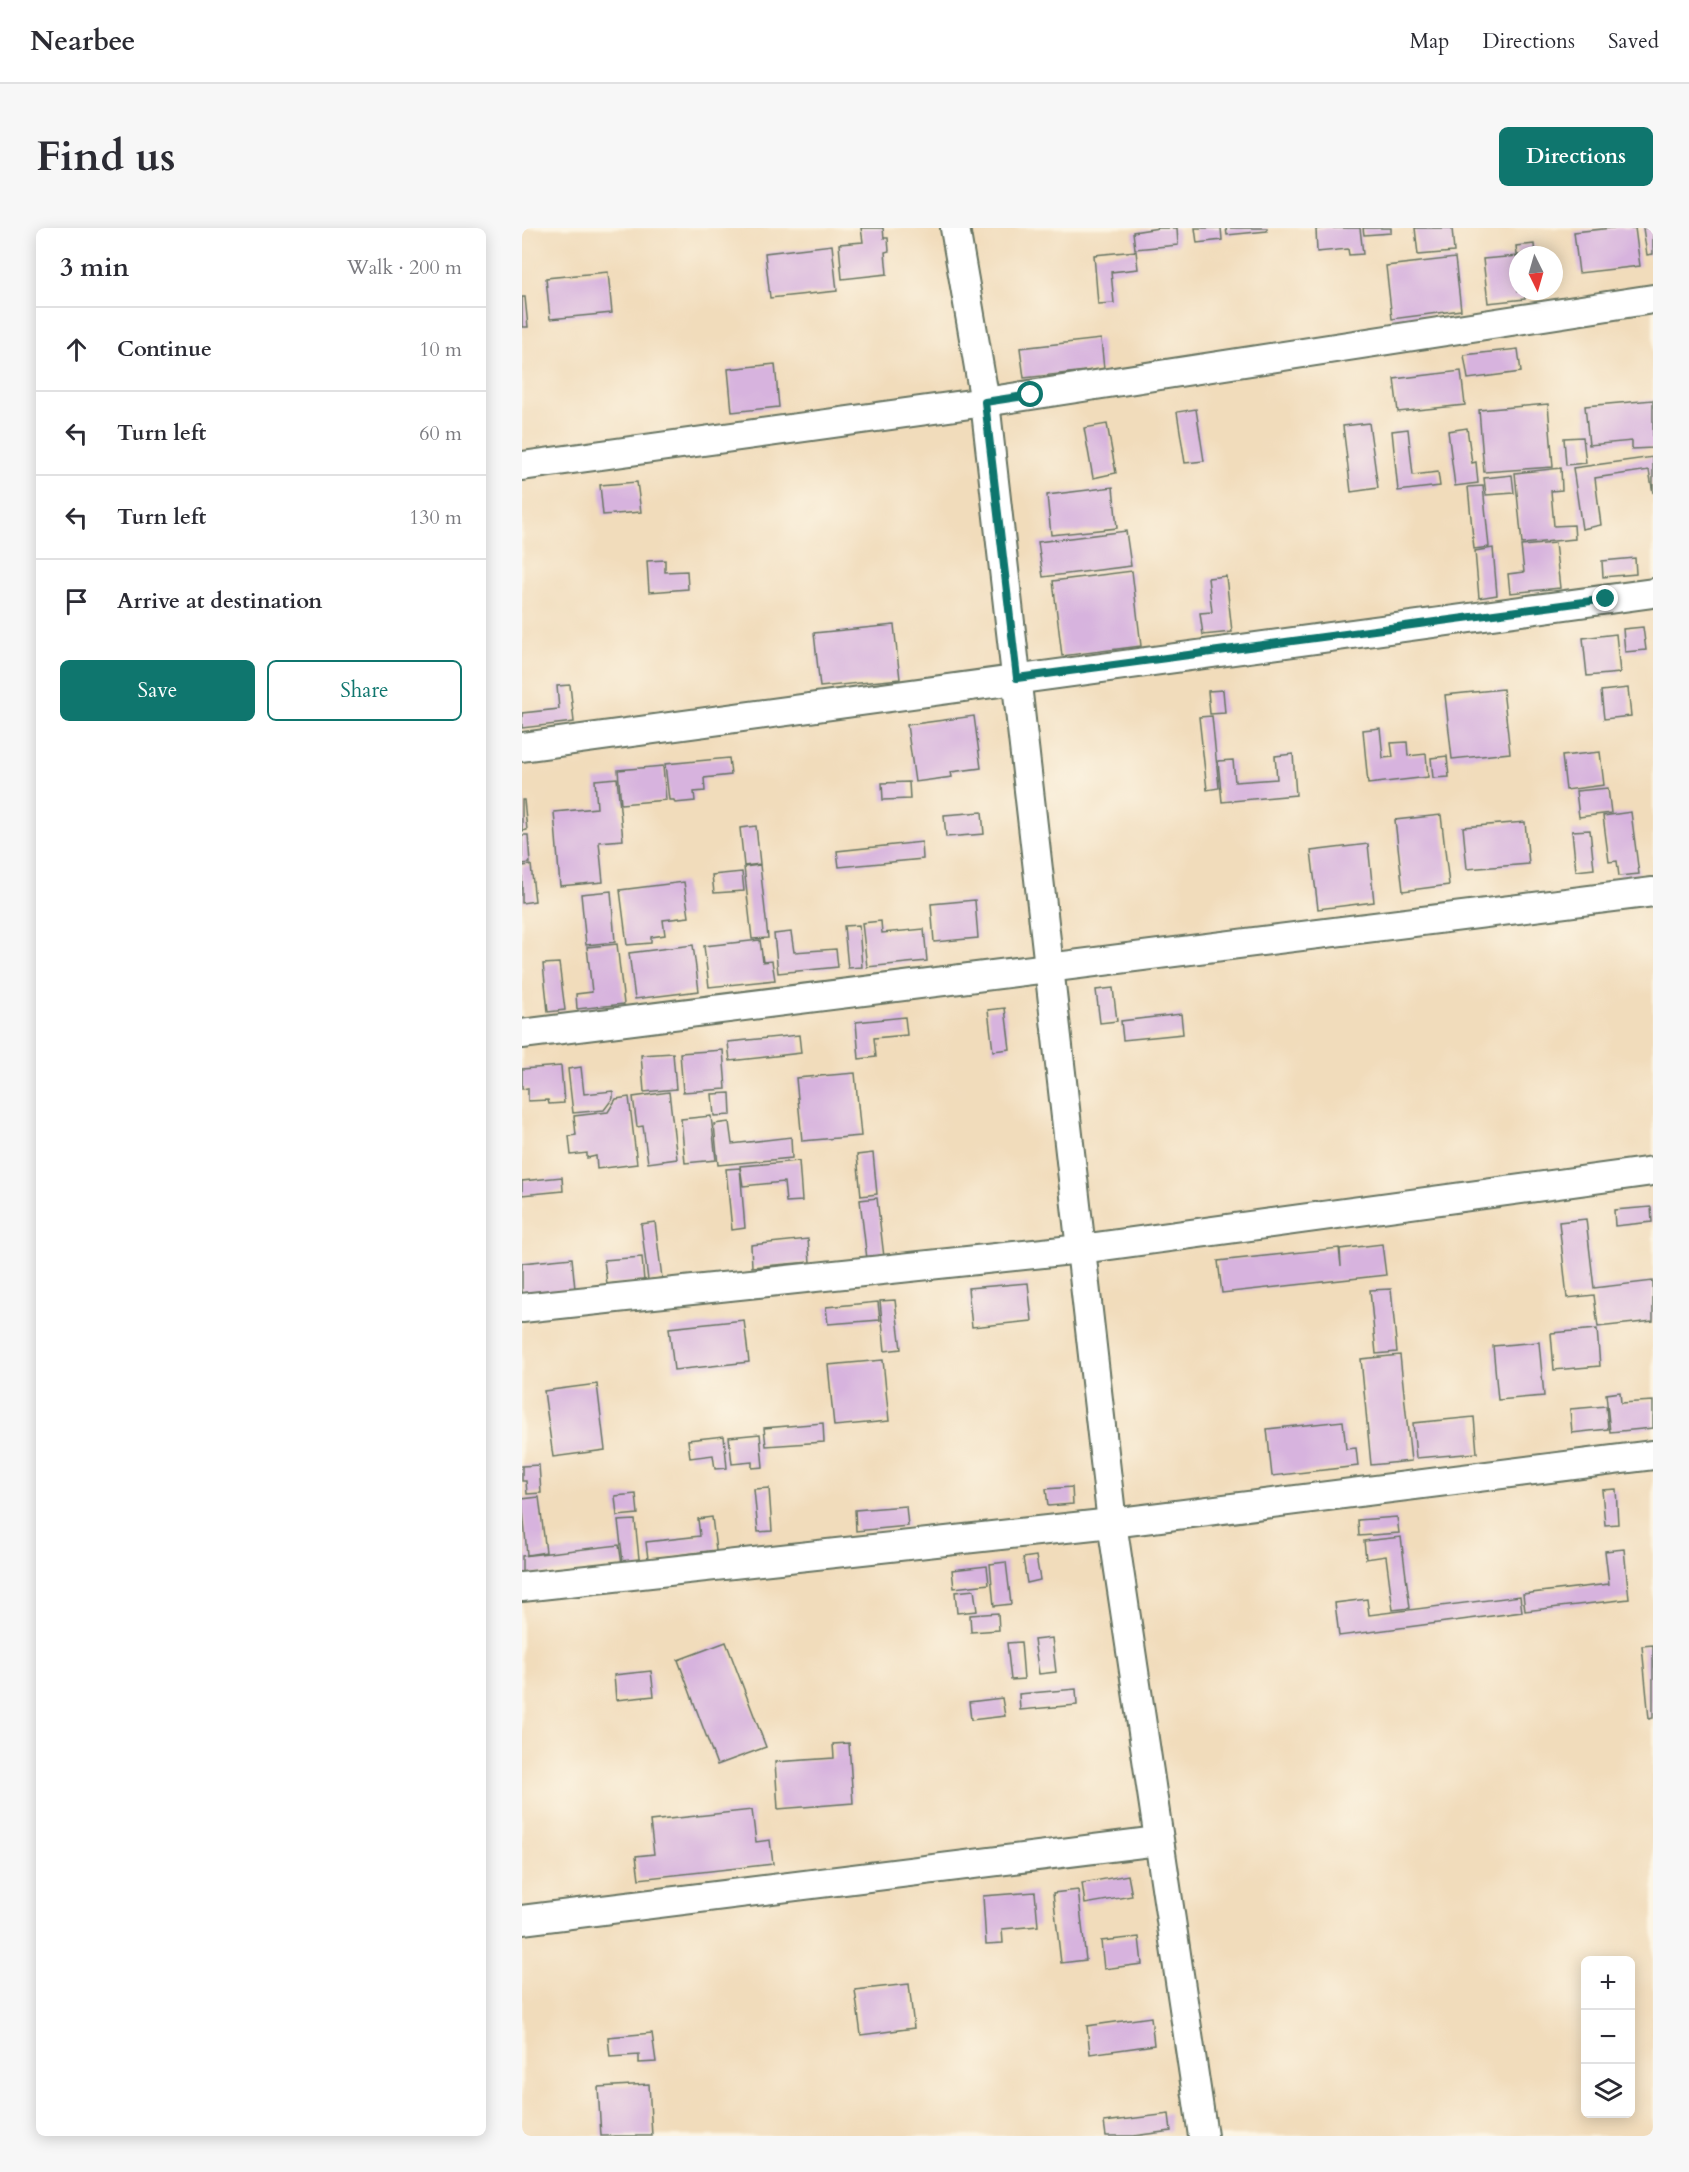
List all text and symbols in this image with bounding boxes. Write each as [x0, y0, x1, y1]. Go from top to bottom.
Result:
text: Nearbee [30, 22, 135, 60]
text: Map [1409, 27, 1449, 56]
text: Directions [1482, 27, 1575, 56]
text: Saved [1608, 27, 1659, 56]
button: Directions [1499, 127, 1653, 186]
text: Find us [36, 128, 176, 185]
north arrow [1509, 246, 1563, 300]
text: 3 min [60, 250, 129, 285]
text: Walk · 200 m [347, 254, 462, 281]
icon: ahead [60, 333, 93, 366]
text: Continue [117, 334, 212, 364]
text: 10 m [419, 336, 462, 363]
route start [1017, 381, 1043, 407]
icon: left [60, 417, 93, 450]
text: Turn left [117, 418, 206, 448]
text: 60 m [419, 420, 462, 447]
icon: left [60, 501, 93, 534]
text: Turn left [117, 502, 206, 532]
text: 130 m [409, 504, 462, 531]
icon: arrive [60, 585, 93, 618]
route end [1592, 585, 1618, 611]
text: Arrive at destination [117, 586, 322, 616]
button: Save [60, 660, 255, 721]
button: Share [267, 660, 462, 721]
map controls [1581, 1956, 1635, 2118]
button: + [1581, 1956, 1635, 2010]
button: − [1581, 2010, 1635, 2064]
button: layers [1581, 2064, 1635, 2118]

